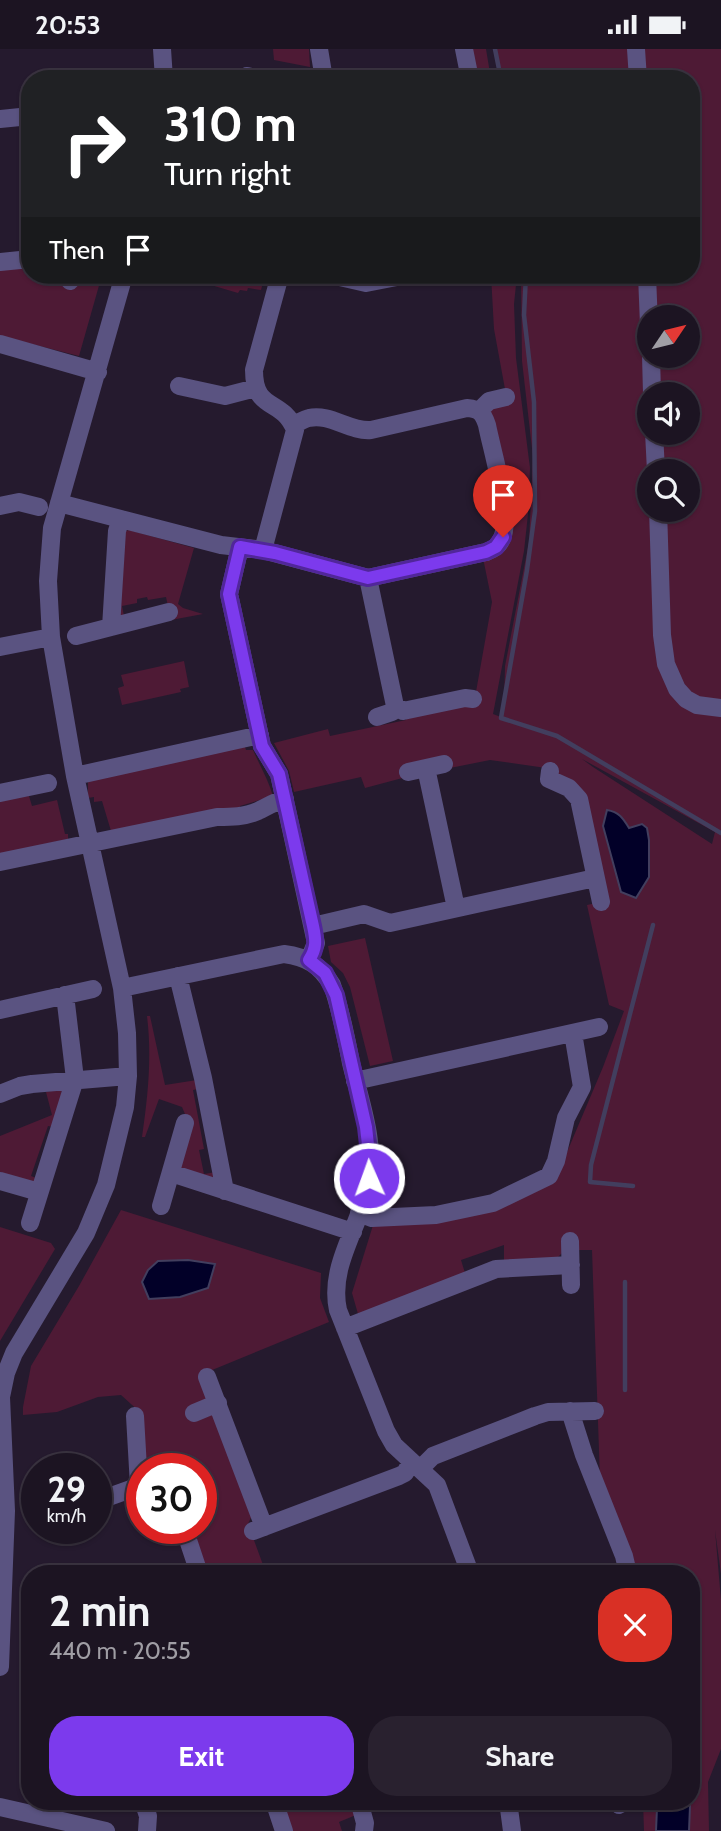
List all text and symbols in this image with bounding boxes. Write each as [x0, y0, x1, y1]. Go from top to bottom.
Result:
text: 20:53 [35, 9, 101, 41]
text: 310 m [164, 94, 297, 153]
icon: right [49, 98, 140, 189]
text: Turn right [164, 154, 291, 193]
icon: arrive [119, 231, 157, 269]
text: Then [49, 234, 105, 266]
north arrow [637, 305, 700, 367]
map controls [637, 305, 700, 522]
button: sound [637, 382, 700, 445]
button: search [637, 459, 700, 522]
pin [473, 465, 533, 537]
icon: arrive [484, 476, 522, 514]
position arrow [332, 1141, 406, 1215]
speed limit sign: 30 [126, 1453, 217, 1544]
text: 29 [47, 1468, 86, 1511]
text: km/h [47, 1505, 86, 1527]
text: 2 min [49, 1585, 150, 1637]
button: close [598, 1588, 672, 1662]
text: 440 m · 20:55 [49, 1637, 191, 1665]
button: Exit [49, 1716, 354, 1796]
button: Share [368, 1716, 672, 1796]

